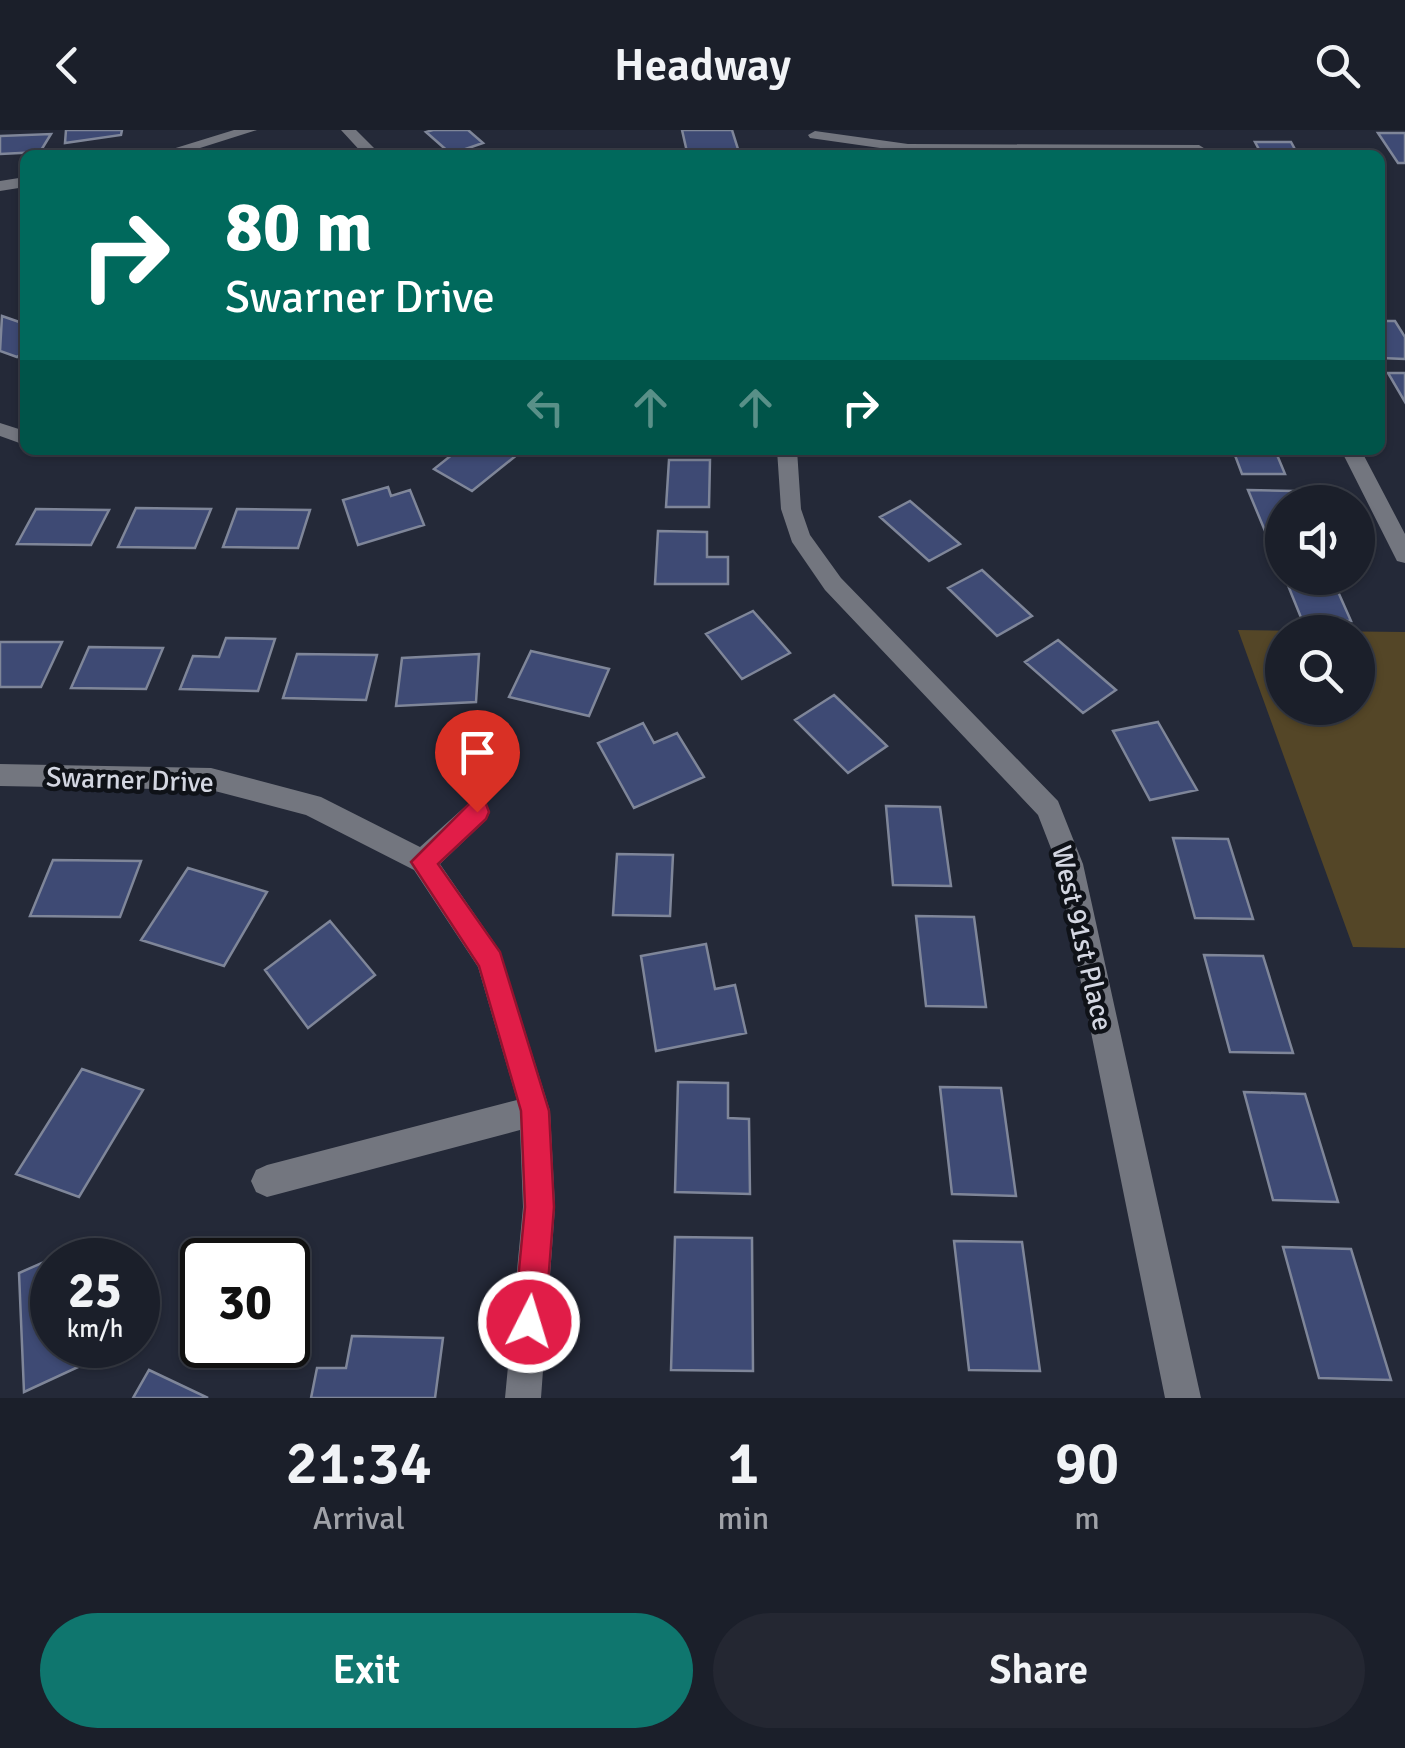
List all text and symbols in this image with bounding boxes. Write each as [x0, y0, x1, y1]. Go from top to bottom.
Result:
icon: back [40, 38, 95, 93]
text: Headway [614, 38, 791, 93]
icon: search [1310, 38, 1365, 93]
text: 80 m [225, 184, 373, 270]
icon: right [60, 190, 190, 320]
text: Swarner Drive [225, 270, 495, 325]
icon: left [518, 380, 573, 435]
icon: ahead [623, 380, 678, 435]
icon: ahead [728, 380, 783, 435]
icon: right [833, 380, 888, 435]
map controls [1265, 485, 1375, 725]
button: sound [1265, 485, 1375, 595]
button: search [1265, 615, 1375, 725]
pin [435, 710, 520, 813]
icon: arrive [450, 725, 505, 780]
street label: Swarner Drive [45, 760, 214, 800]
street label: West 91st Place [1044, 842, 1120, 1034]
speed limit sign: 30 [180, 1238, 310, 1368]
text: 25 [68, 1260, 122, 1322]
position arrow [477, 1270, 581, 1374]
text: km/h [67, 1313, 123, 1344]
text: 21:34 [286, 1427, 432, 1501]
text: 1 [727, 1427, 760, 1501]
text: 90 [1055, 1427, 1119, 1501]
text: Arrival [313, 1499, 405, 1538]
text: min [718, 1499, 769, 1538]
text: m [1074, 1499, 1100, 1538]
button: Exit [40, 1613, 693, 1728]
button: Share [713, 1613, 1365, 1728]

